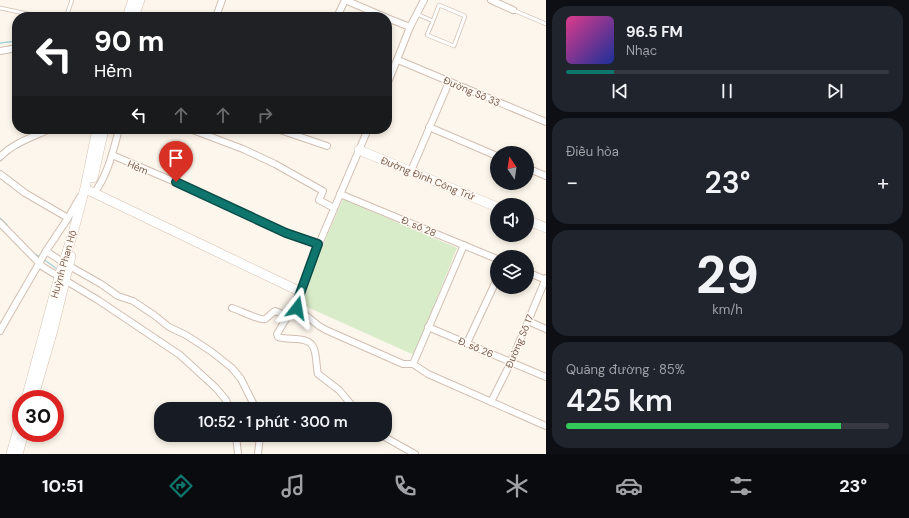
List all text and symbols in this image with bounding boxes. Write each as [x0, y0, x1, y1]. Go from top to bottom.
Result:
text: 96.5 FM [626, 22, 683, 42]
text: 90 m [94, 23, 164, 60]
icon: left [28, 28, 80, 80]
text: Nhạc [626, 42, 657, 59]
text: Hẻm [94, 59, 132, 83]
street label: Đường Số 33 [441, 74, 502, 109]
icon: previous [609, 80, 631, 102]
icon: pause [716, 80, 738, 102]
icon: next [824, 80, 846, 102]
icon: left [128, 104, 150, 126]
icon: ahead [170, 104, 192, 126]
icon: ahead [212, 104, 234, 126]
icon: right [254, 104, 276, 126]
pin [159, 141, 193, 182]
text: Điều hòa [566, 143, 619, 160]
north arrow [490, 146, 534, 190]
map controls [490, 146, 534, 294]
icon: arrive [165, 147, 187, 169]
street label: Đường Đinh Công Trứ [379, 154, 477, 203]
street label: Hẻm [125, 157, 150, 178]
text: 23° [705, 163, 751, 202]
text: − [566, 168, 578, 197]
text: + [877, 168, 889, 197]
button: sound [490, 198, 534, 242]
street label: Đ. số 28 [399, 213, 438, 240]
street label: Huỳnh Phan Hộ [48, 228, 79, 300]
text: 29 [696, 241, 759, 309]
button: layers [490, 250, 534, 294]
position arrow [276, 287, 318, 329]
text: km/h [712, 301, 743, 318]
street label: Đường Số 17 [502, 312, 537, 370]
street label: Đ. số 26 [456, 334, 495, 361]
text: Quãng đường · 85% [566, 361, 685, 378]
text: 425 km [566, 381, 673, 420]
speed limit sign: 30 [12, 390, 64, 442]
text: 10:52 · 1 phút · 300 m [198, 412, 348, 432]
icon: directions [167, 472, 195, 500]
icon: music [279, 472, 307, 500]
icon: phone [391, 472, 419, 500]
icon: climate [503, 472, 531, 500]
icon: car [615, 472, 643, 500]
icon: filters [727, 472, 755, 500]
text: 10:51 [42, 474, 84, 498]
text: 23° [839, 474, 867, 498]

